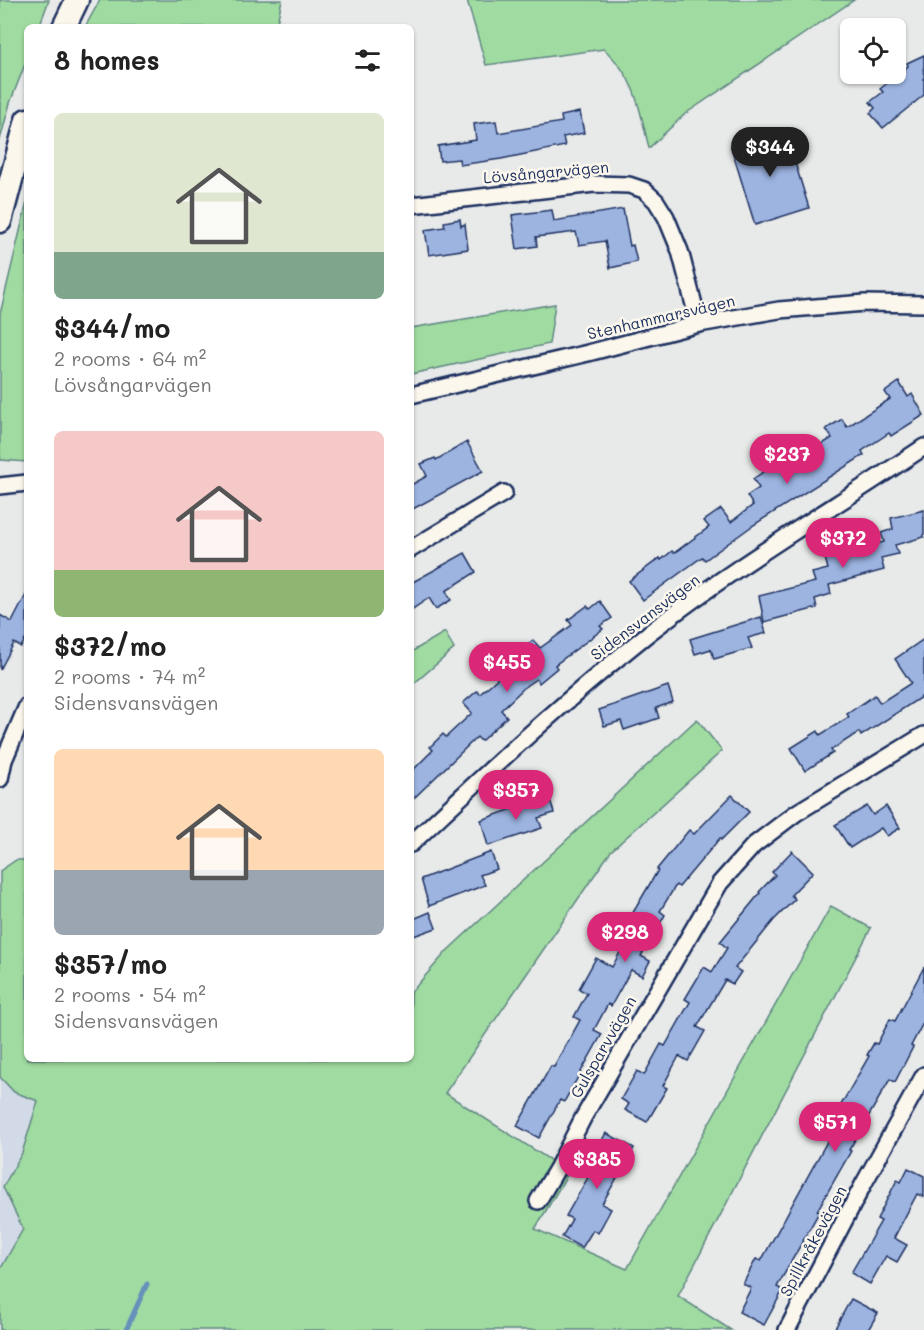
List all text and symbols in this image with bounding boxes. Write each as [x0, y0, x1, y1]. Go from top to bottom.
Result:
map controls [840, 18, 906, 84]
button: locate [840, 18, 906, 84]
text: 8 homes [54, 43, 160, 77]
icon: filters [351, 44, 384, 77]
pin: $344 [734, 127, 806, 178]
text: $344 [745, 133, 795, 159]
icon: home [165, 152, 273, 260]
street label: Lövsångarvägen [482, 156, 610, 187]
street label: Stenhammarsvägen [585, 289, 737, 344]
text: $344/mo [54, 311, 170, 345]
text: 2 rooms · 64 m² [54, 345, 206, 371]
text: Lövsångarvägen [54, 371, 212, 397]
pin: $237 [751, 434, 823, 485]
text: $237 [764, 440, 810, 466]
icon: home [165, 470, 273, 578]
pin: $372 [807, 518, 879, 569]
text: $372 [820, 524, 866, 550]
street label: Sidensvansvägen [586, 569, 704, 665]
text: $372/mo [54, 629, 166, 663]
pin: $455 [471, 642, 543, 693]
text: $455 [483, 648, 531, 674]
text: 2 rooms · 74 m² [54, 663, 205, 689]
text: Sidensvansvägen [54, 689, 218, 715]
pin: $357 [480, 770, 552, 821]
text: $357 [492, 776, 540, 802]
icon: home [165, 788, 273, 896]
pin: $298 [589, 912, 661, 963]
text: $298 [601, 918, 649, 944]
text: $357/mo [54, 947, 167, 981]
text: 2 rooms · 54 m² [54, 981, 206, 1007]
street label: Gulsparvvägen [565, 992, 640, 1102]
text: Sidensvansvägen [54, 1007, 218, 1033]
pin: $571 [799, 1102, 871, 1153]
text: $571 [813, 1108, 857, 1134]
pin: $385 [561, 1139, 633, 1190]
text: $385 [573, 1145, 621, 1171]
street label: Spillkråkevägen [775, 1182, 851, 1300]

